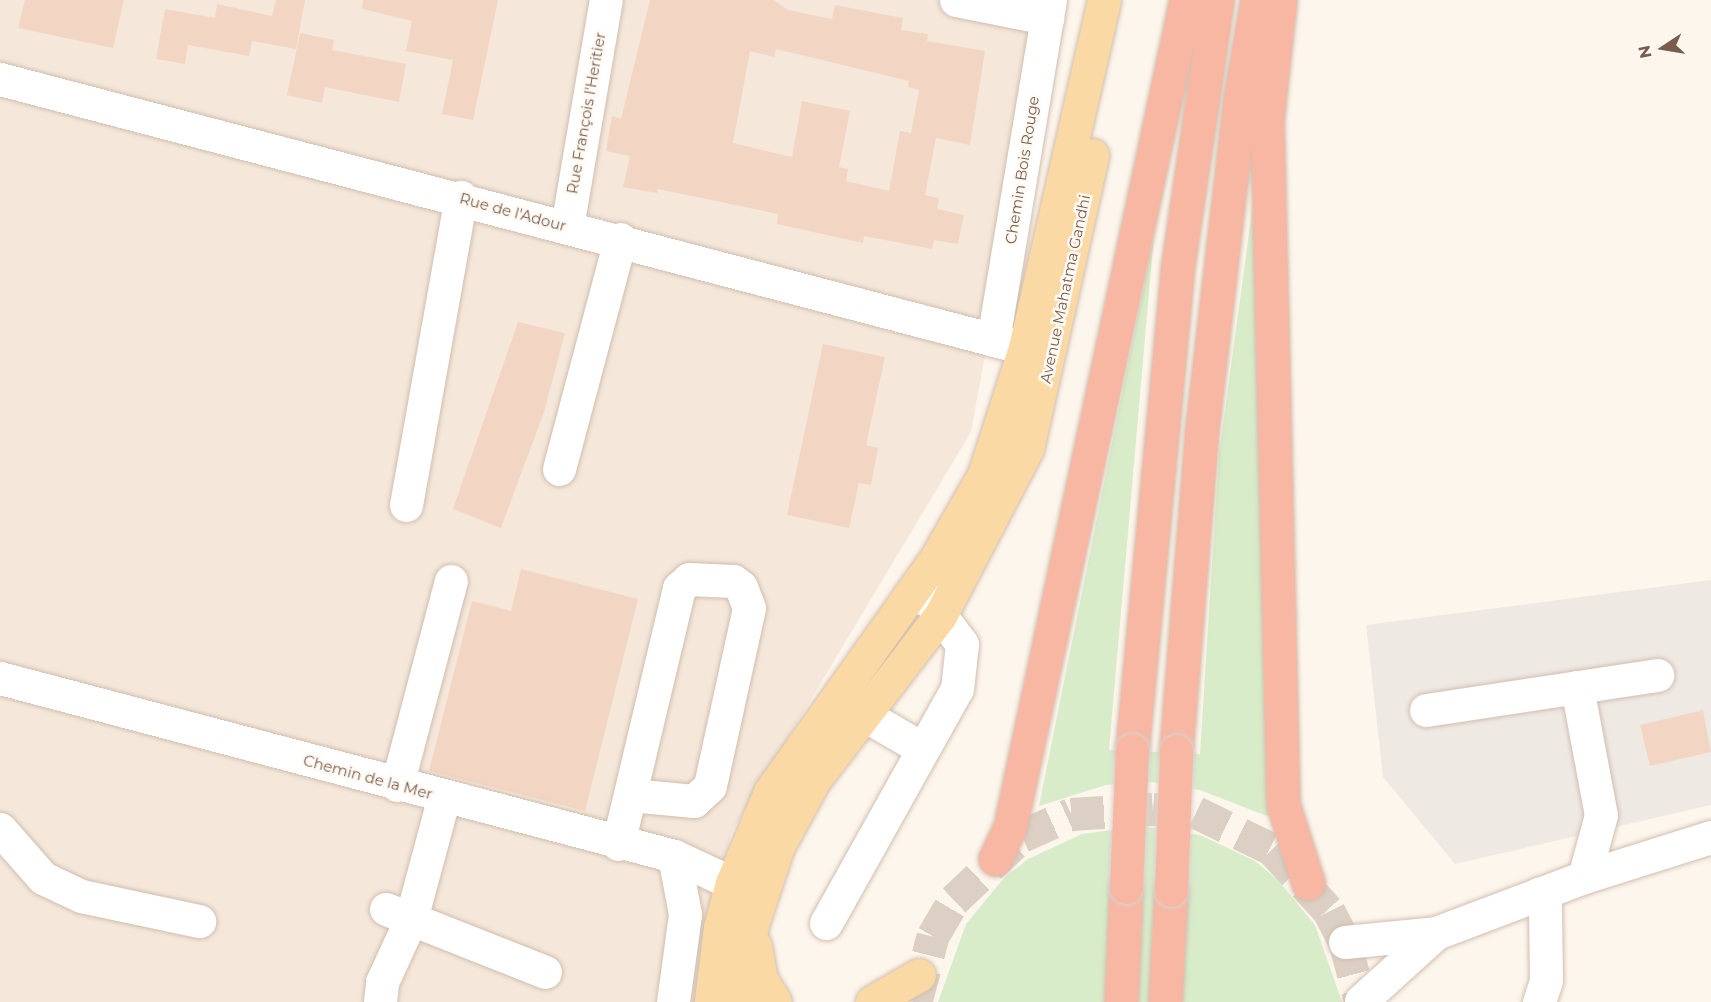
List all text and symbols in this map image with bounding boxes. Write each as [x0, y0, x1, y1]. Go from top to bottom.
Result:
north arrow [1633, 18, 1693, 78]
street label: Rue François l'Heritier [563, 31, 609, 195]
text: N [1634, 44, 1656, 60]
street label: Chemin Bois Rouge [1001, 95, 1043, 245]
street label: Rue de l'Adour [458, 189, 568, 235]
street label: Avenue Mahatma Gandhi [1036, 193, 1094, 385]
street label: Chemin de la Mer [301, 751, 435, 803]

